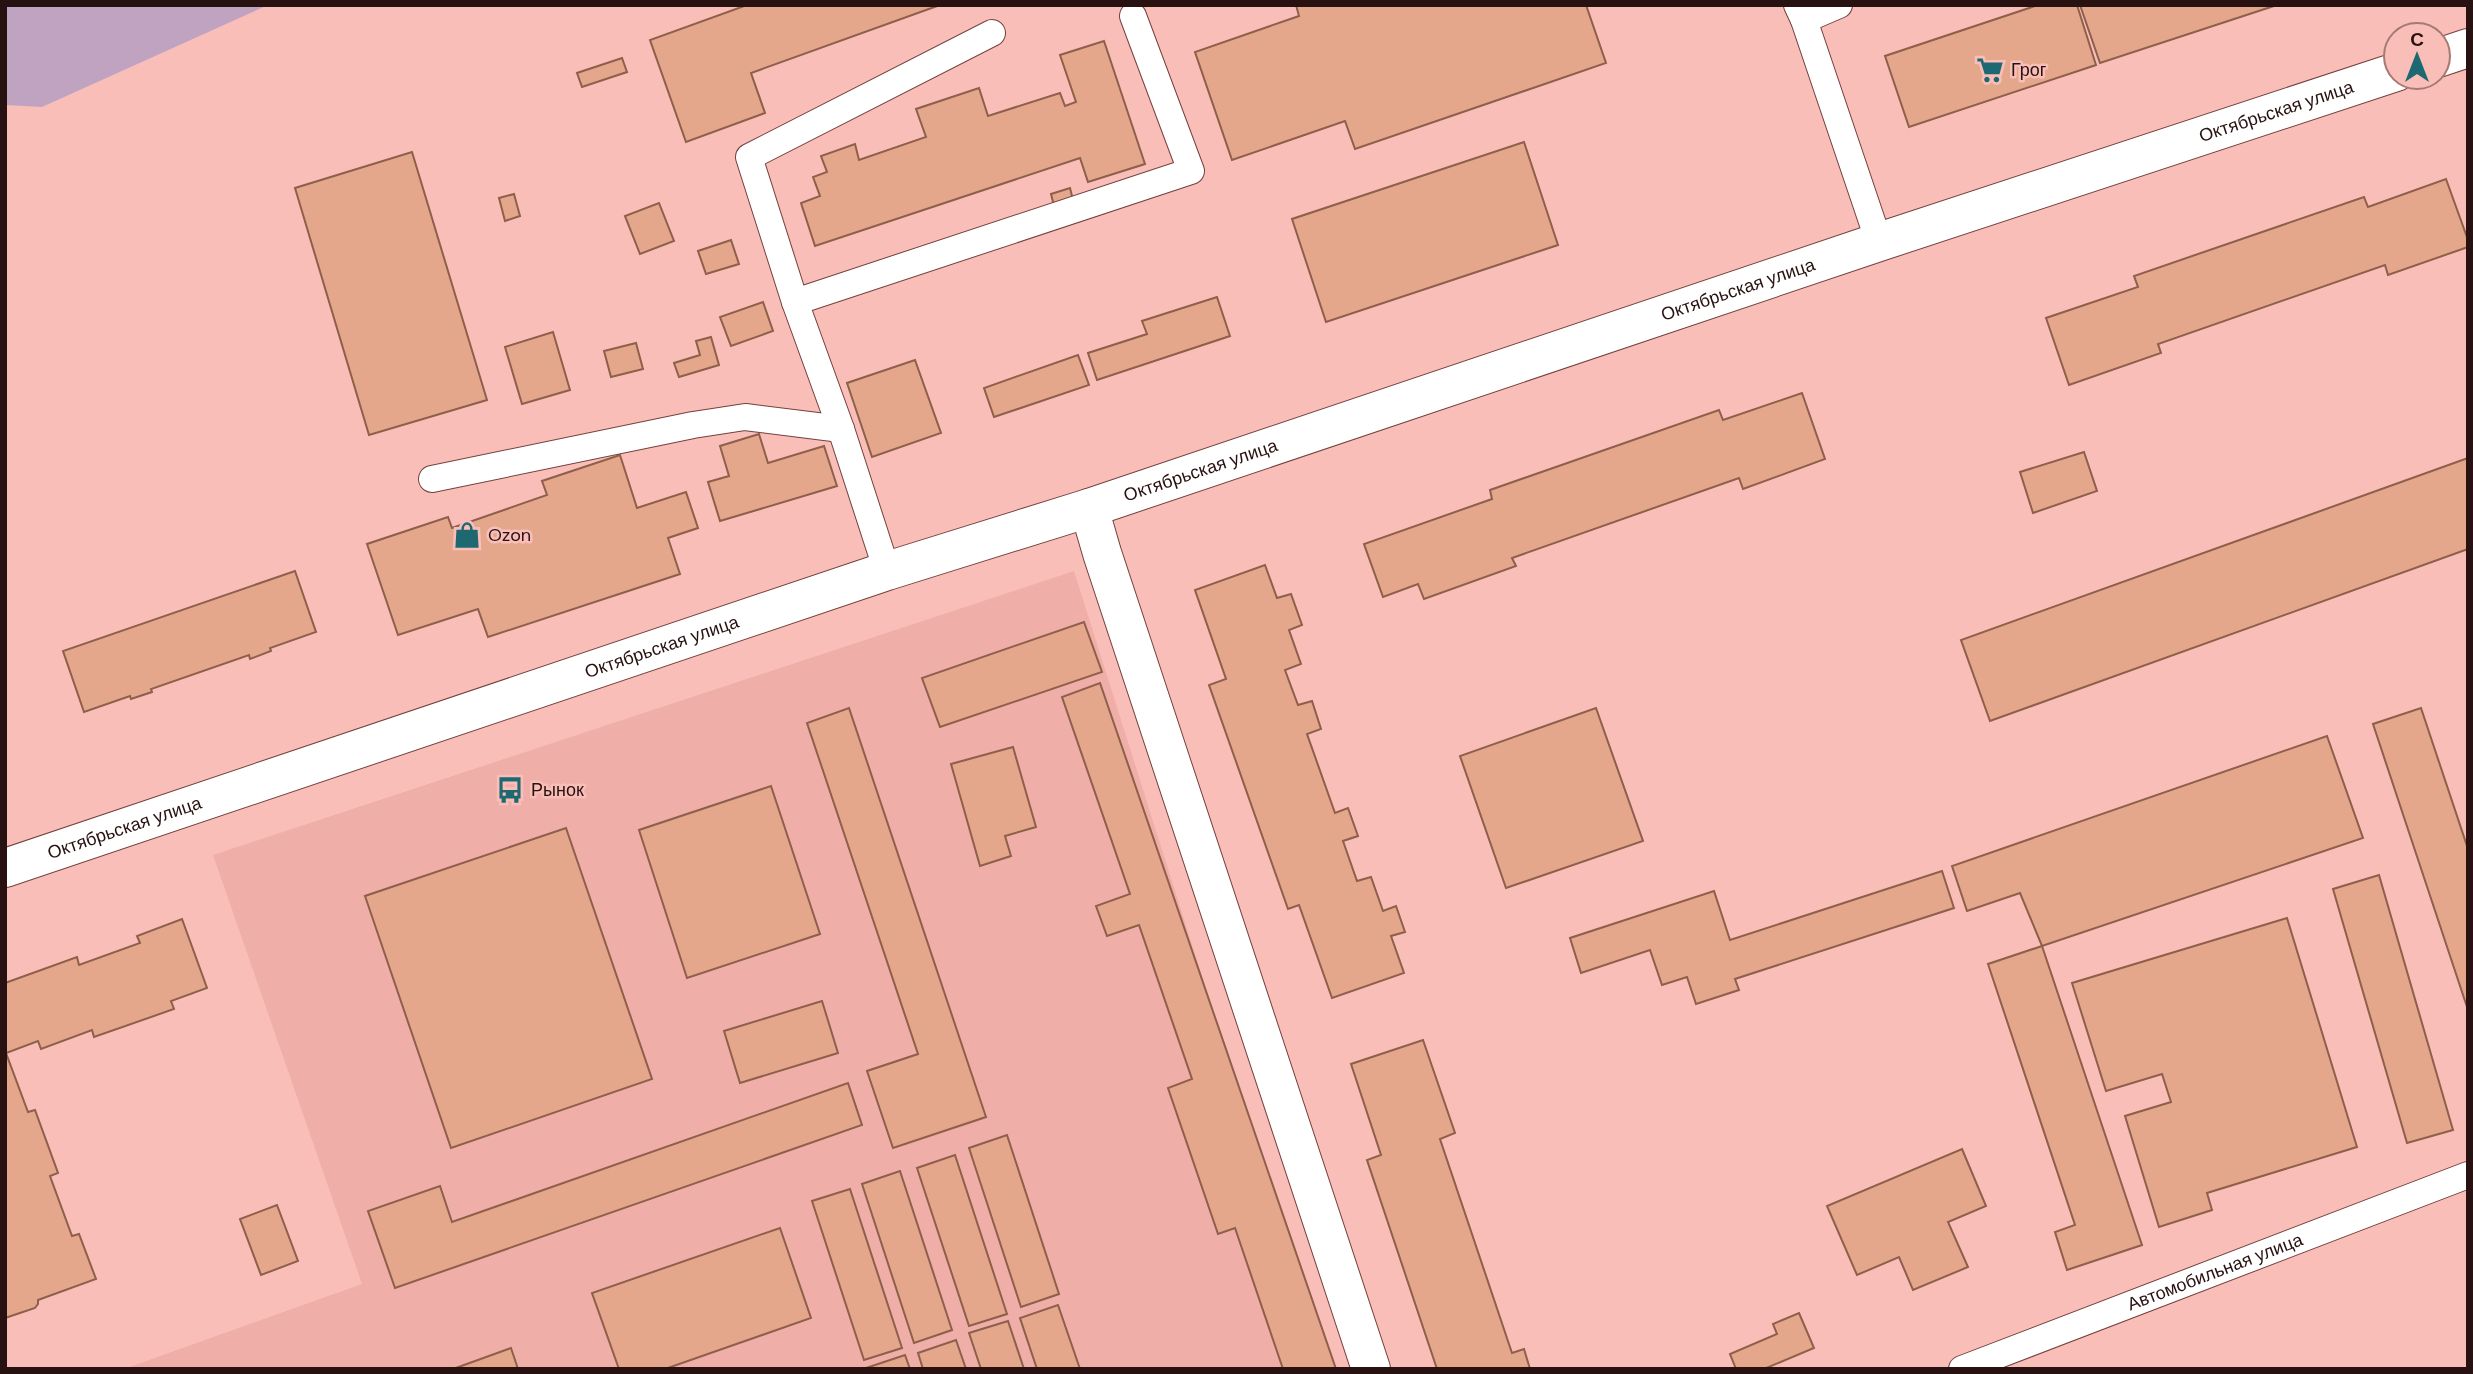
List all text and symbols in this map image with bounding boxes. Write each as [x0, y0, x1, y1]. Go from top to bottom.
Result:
north arrow [2382, 21, 2452, 91]
text: С [2410, 27, 2424, 52]
supermarket icon: Грог [1975, 55, 2005, 85]
place label: Грог [2011, 58, 2047, 82]
street label: Октябрьская улица [2196, 75, 2357, 148]
street label: Октябрьская улица [1658, 252, 1819, 327]
street label: Октябрьская улица [1120, 433, 1282, 508]
shop icon: Ozon [452, 520, 482, 550]
place label: Ozon [488, 523, 531, 547]
street label: Октябрьская улица [582, 609, 743, 684]
bus stop icon: Рынок [495, 775, 525, 805]
place label: Рынок [531, 778, 584, 802]
street label: Октябрьская улица [44, 790, 206, 865]
street label: Автомобильная улица [2124, 1227, 2307, 1316]

